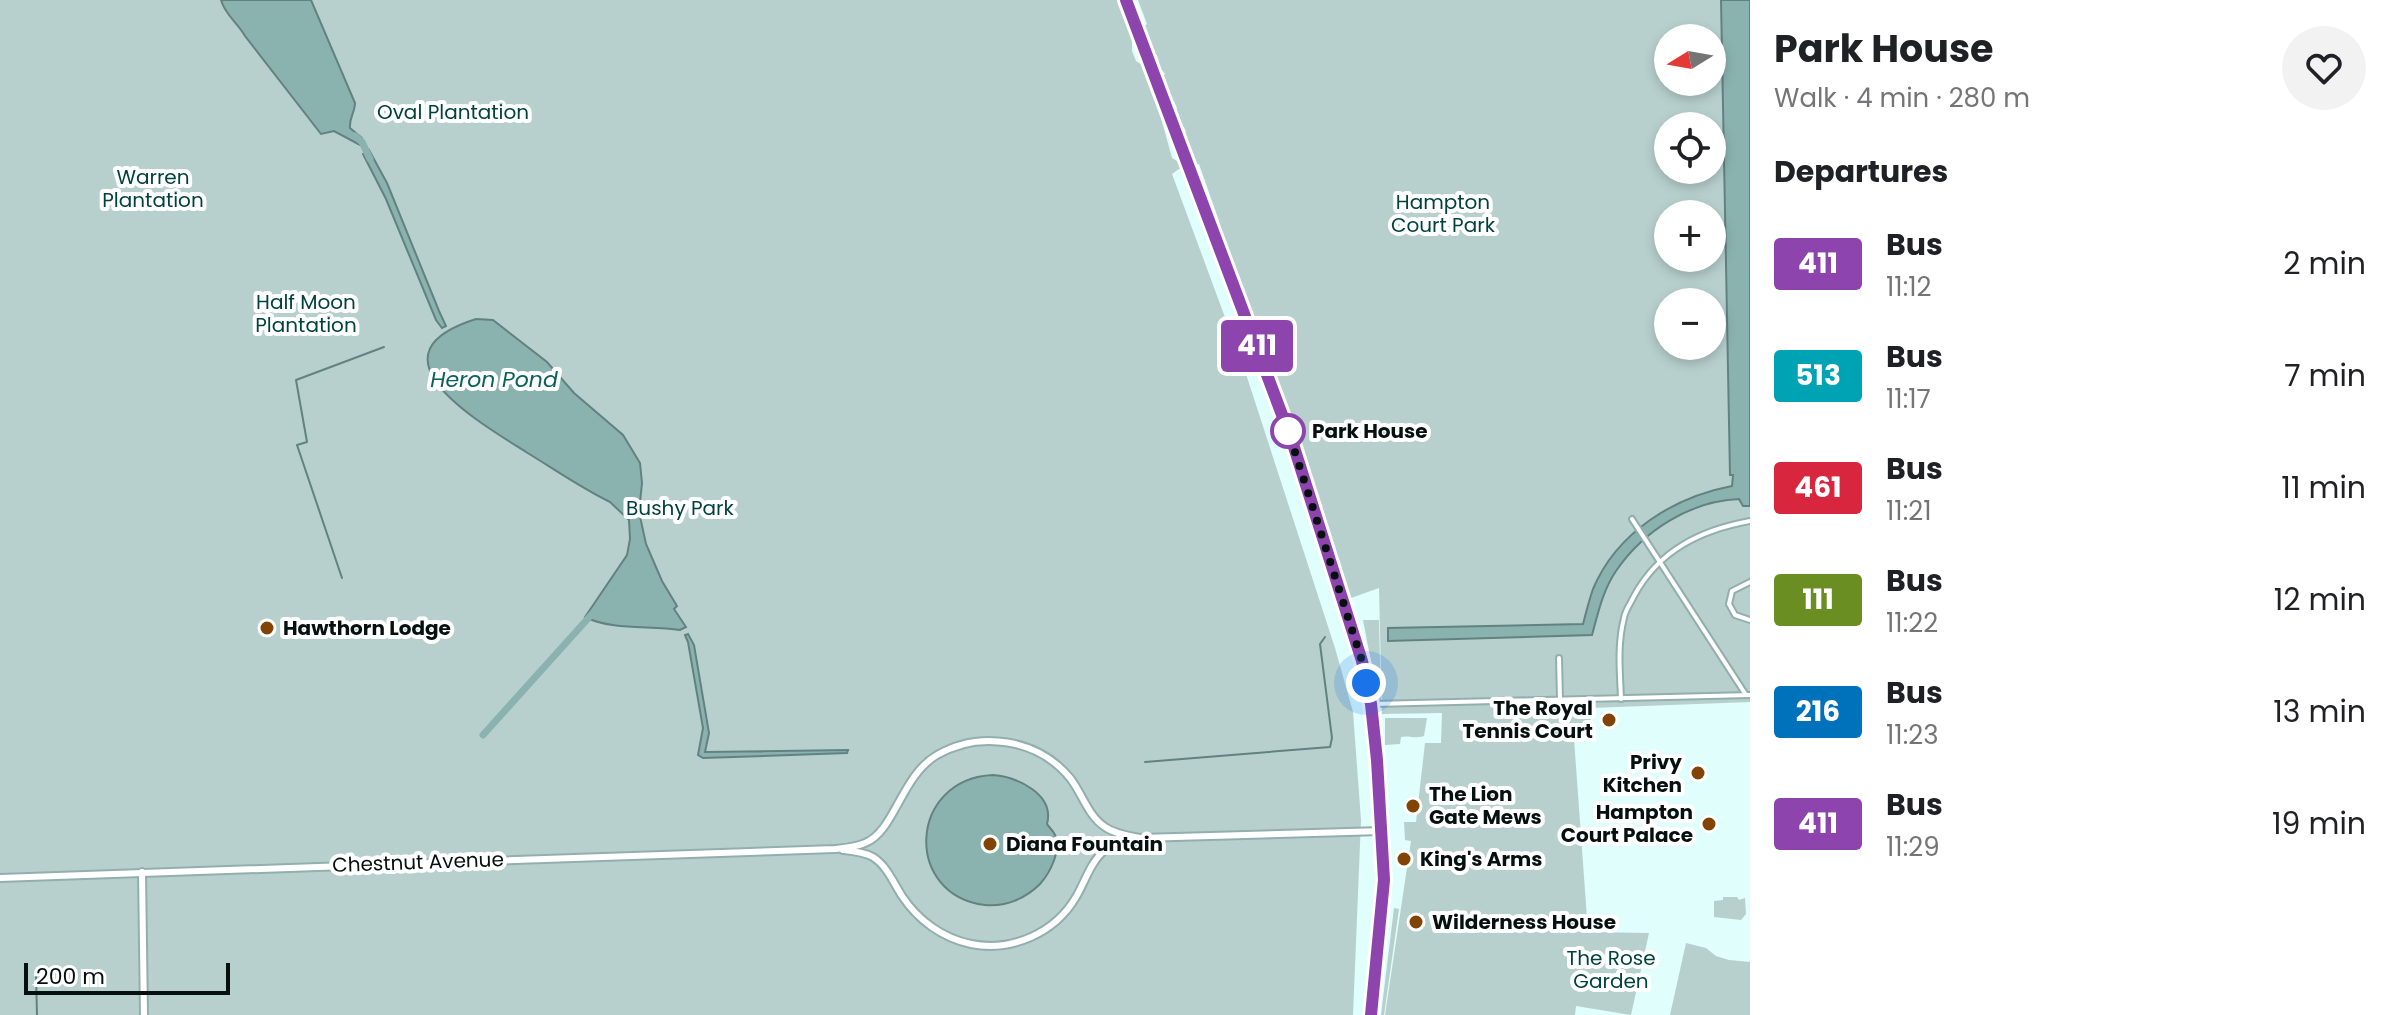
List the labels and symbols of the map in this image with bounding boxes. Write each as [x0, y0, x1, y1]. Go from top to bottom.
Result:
north arrow [1654, 24, 1726, 96]
park label: Oval Plantation [377, 98, 529, 126]
park label: Warren Plantation [102, 163, 204, 214]
park label: Hampton Court Park [1391, 188, 1496, 239]
park label: Half Moon Plantation [255, 288, 357, 339]
line badge: 411 [1211, 320, 1303, 372]
water label: Heron Pond [430, 364, 558, 395]
marker: Park House [1271, 414, 1305, 448]
place label: Park House [1312, 417, 1428, 445]
park label: Bushy Park [626, 494, 735, 522]
place label: Hawthorn Lodge [283, 614, 451, 642]
marker: Hawthorn Lodge [258, 619, 276, 637]
your location [1346, 663, 1386, 703]
place label: The Royal Tennis Court [1462, 694, 1593, 745]
marker: The Royal Tennis Court [1600, 711, 1618, 729]
place label: Privy Kitchen [1603, 748, 1682, 799]
marker: Privy Kitchen [1689, 764, 1707, 782]
place label: The Lion Gate Mews [1429, 780, 1542, 831]
marker: The Lion Gate Mews [1404, 797, 1422, 815]
place label: Hampton Court Palace [1561, 798, 1693, 849]
marker: Hampton Court Palace [1700, 815, 1718, 833]
place label: Diana Fountain [1006, 830, 1163, 858]
marker: Diana Fountain [981, 835, 999, 853]
street label: Chestnut Avenue [332, 845, 504, 879]
place label: King's Arms [1420, 845, 1542, 873]
marker: King's Arms [1395, 850, 1413, 868]
place label: Wilderness House [1432, 908, 1616, 936]
marker: Wilderness House [1407, 913, 1425, 931]
park label: The Rose Garden [1566, 944, 1656, 995]
scale bar [24, 959, 230, 995]

